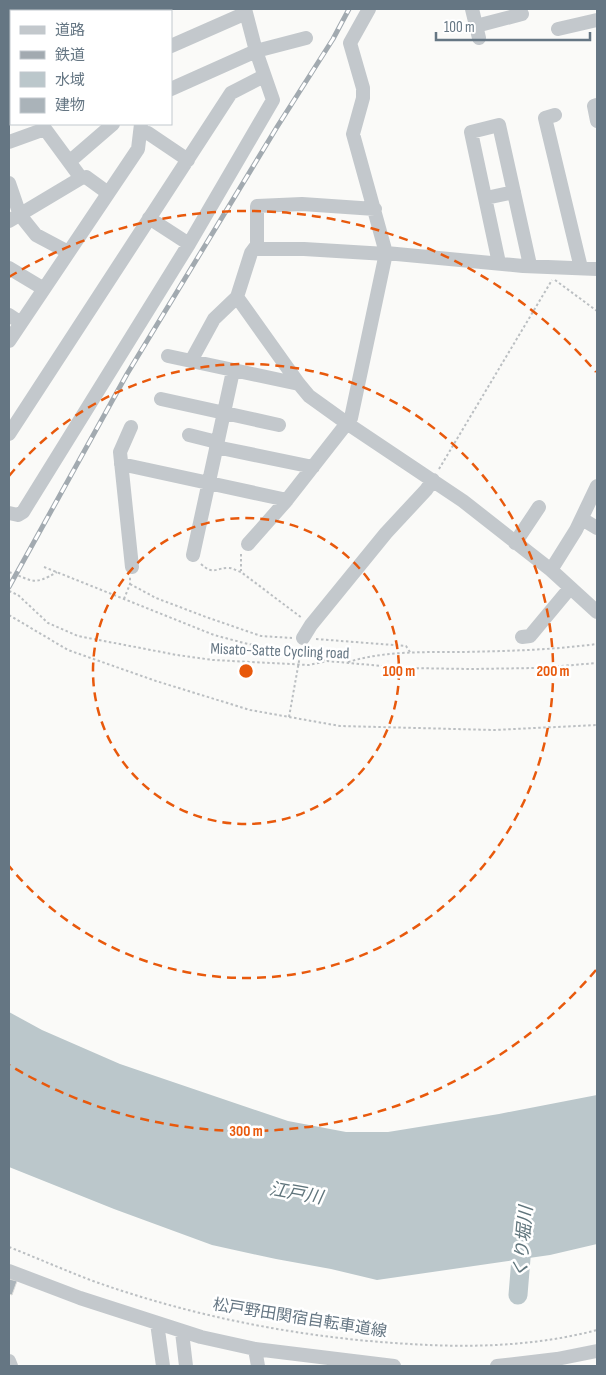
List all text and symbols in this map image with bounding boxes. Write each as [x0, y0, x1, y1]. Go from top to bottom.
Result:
legend [10, 10, 172, 125]
scale bar [436, 10, 590, 42]
text: 100 m [444, 18, 475, 37]
text: 道路 [55, 21, 85, 40]
text: 鉄道 [55, 46, 85, 65]
text: 水域 [55, 71, 85, 90]
text: 建物 [55, 96, 85, 115]
street label: Misato-Satte Cycling road [210, 640, 350, 663]
centre of rings [237, 662, 255, 680]
text: 100 m [383, 662, 415, 681]
text: 200 m [536, 662, 570, 681]
text: 300 m [229, 1122, 263, 1141]
water label: 江戸川 [268, 1178, 326, 1209]
water label: くり堀川 [510, 1203, 537, 1279]
street label: 松戸野田関宿自転車道線 [211, 1295, 388, 1342]

